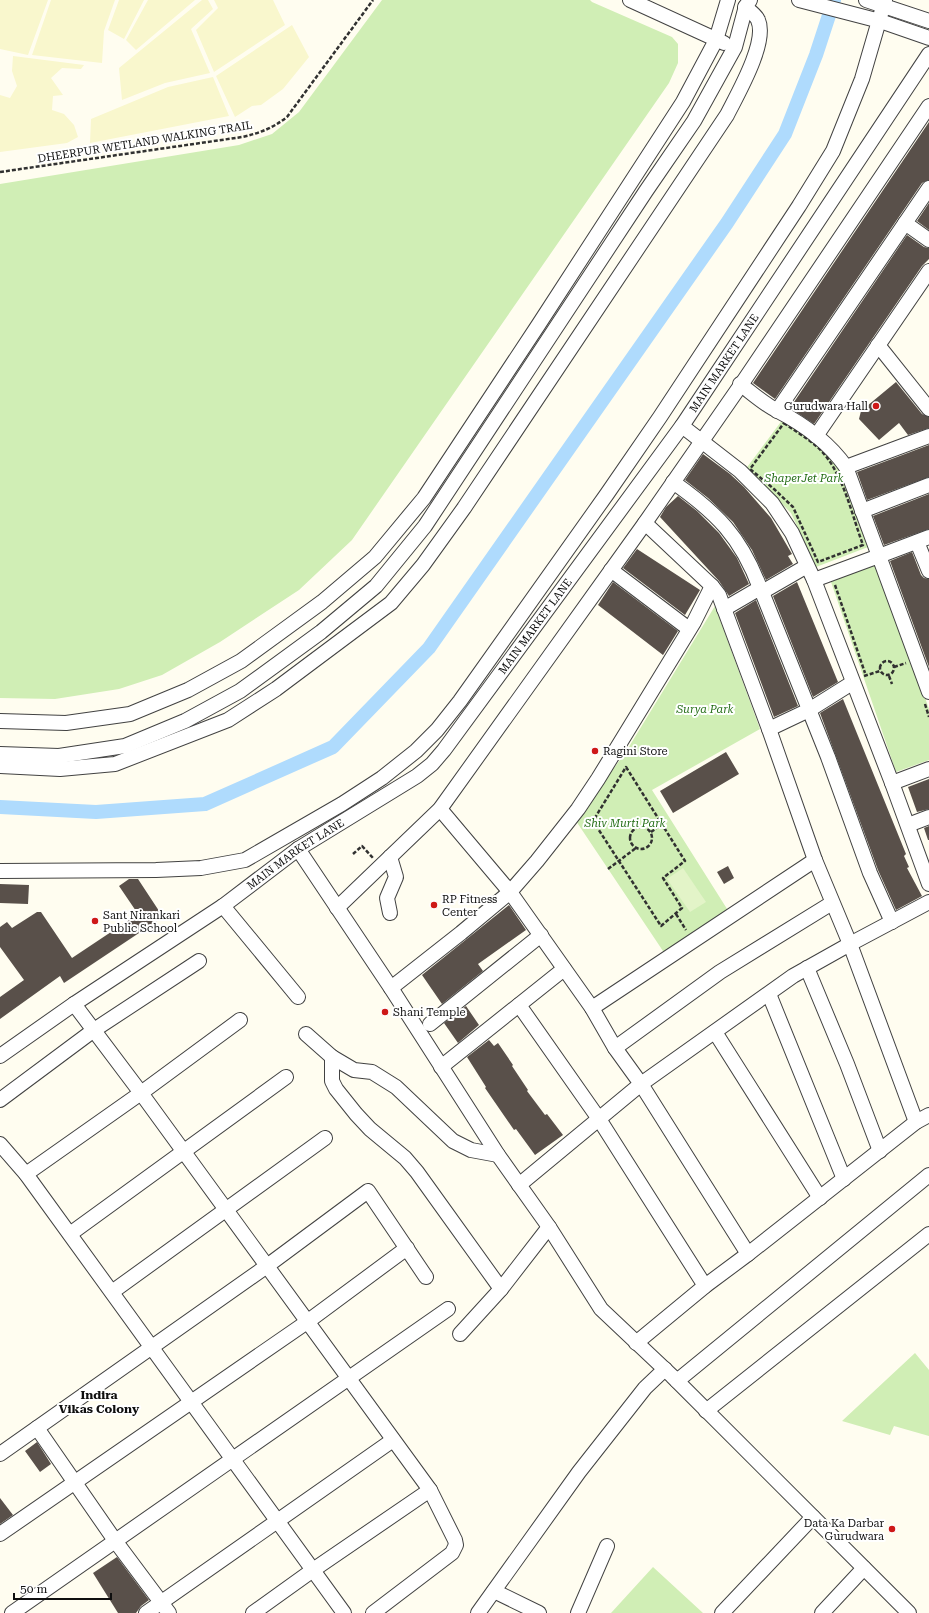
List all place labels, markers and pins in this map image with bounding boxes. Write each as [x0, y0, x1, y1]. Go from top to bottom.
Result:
place label: Gurudwara Hall [784, 400, 869, 413]
marker: Gurudwara Hall [871, 401, 881, 411]
place label: Ragini Store [603, 745, 668, 758]
marker: Ragini Store [590, 746, 600, 756]
place label: RP Fitness Center [442, 893, 497, 919]
marker: RP Fitness Center [429, 900, 439, 910]
place label: Sant Nirankari Public School [103, 909, 181, 935]
marker: Sant Nirankari Public School [90, 916, 100, 926]
place label: Shani Temple [393, 1006, 466, 1019]
marker: Shani Temple [380, 1007, 390, 1017]
place label: Data Ka Darbar Gurudwara [804, 1517, 884, 1543]
marker: Data Ka Darbar Gurudwara [887, 1524, 897, 1534]

